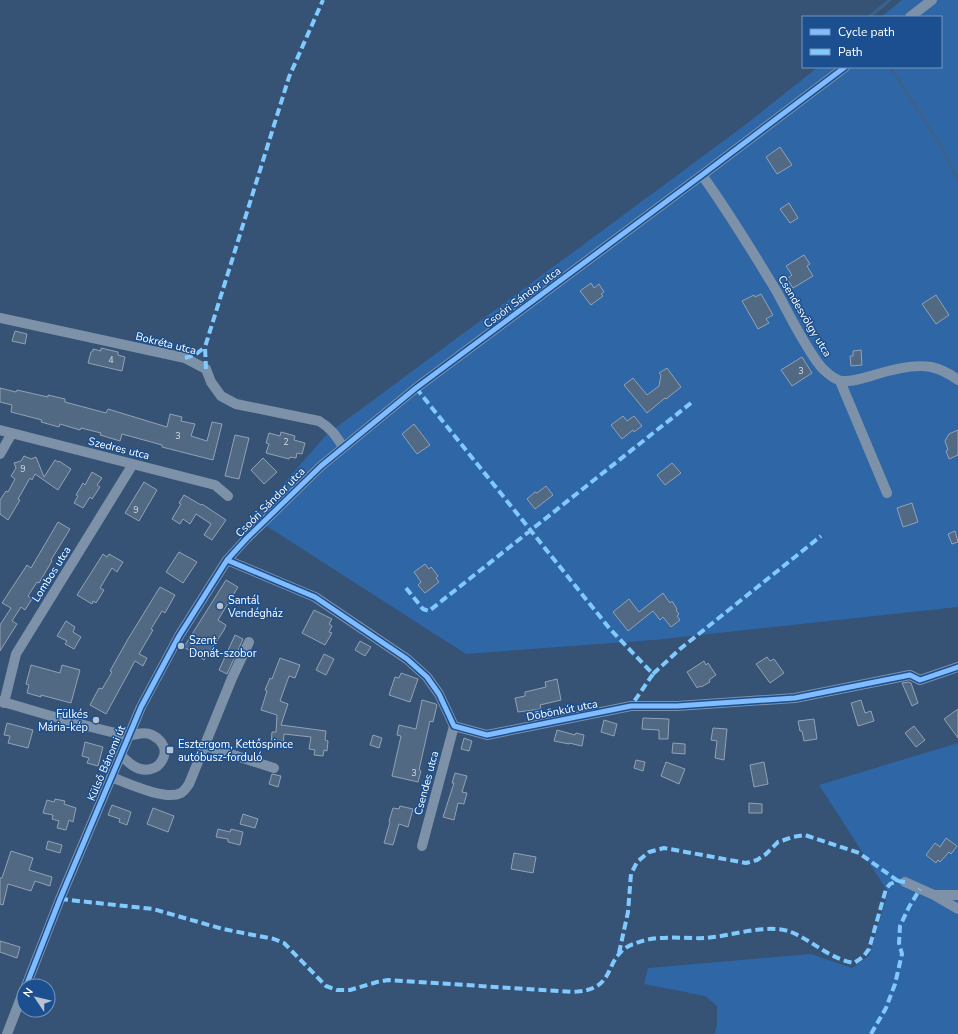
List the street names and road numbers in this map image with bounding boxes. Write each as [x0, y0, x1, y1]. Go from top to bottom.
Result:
street label: Csoóri Sándor utca [481, 263, 564, 331]
street label: Csendesvölgy utca [774, 273, 835, 360]
street label: Bokréta utca [134, 329, 198, 358]
street label: Szedres utca [87, 434, 151, 463]
street label: Csoóri Sándor utca [232, 464, 309, 541]
street label: Lombos utca [28, 543, 75, 605]
street label: Döbönkút utca [525, 696, 599, 725]
street label: Külső Bánomi út [84, 723, 129, 803]
street label: Csendes utca [411, 749, 442, 817]

